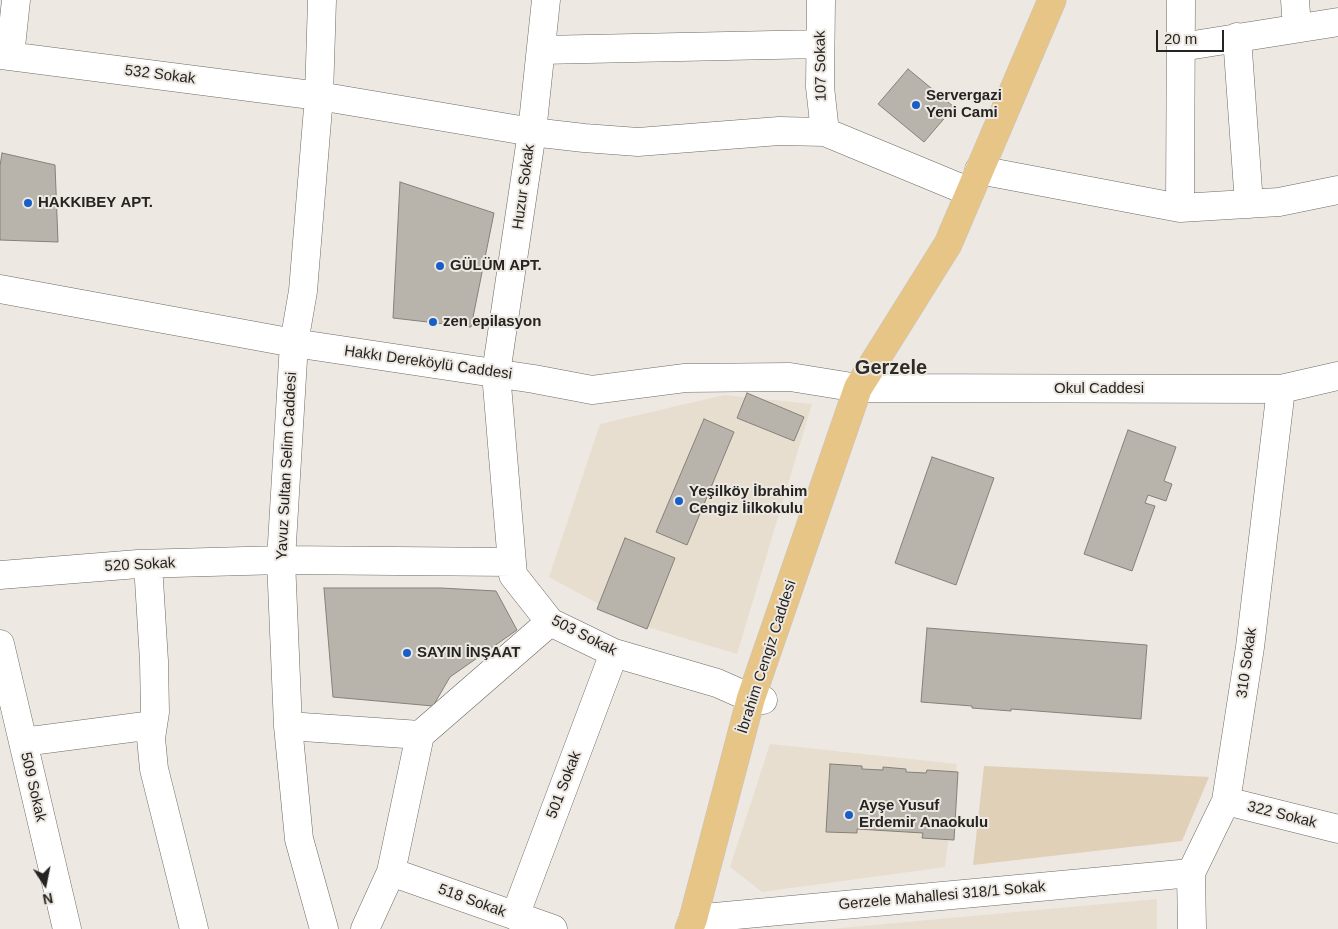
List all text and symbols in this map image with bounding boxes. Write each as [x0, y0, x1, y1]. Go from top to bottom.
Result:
scale bar [1158, 20, 1226, 52]
street label: 107 Sokak [811, 30, 831, 102]
text: 20 m [1164, 30, 1197, 47]
street label: 532 Sokak [124, 62, 196, 88]
place label: Servergazi Yeni Cami [926, 87, 1002, 122]
marker: Servergazi Yeni Cami [910, 99, 922, 111]
street label: Huzur Sokak [509, 143, 539, 231]
place label: HAKKIBEY APT. [38, 194, 153, 212]
marker: HAKKIBEY APT. [22, 197, 34, 209]
place label: GÜLÜM APT. [450, 257, 542, 275]
marker: GÜLÜM APT. [434, 260, 446, 272]
place label: zen epilasyon [443, 313, 541, 331]
marker: zen epilasyon [427, 316, 439, 328]
street label: Hakkı Dereköylü Caddesi [343, 342, 513, 384]
district label: Gerzele [855, 356, 927, 380]
street label: Yavuz Sultan Selim Caddesi [273, 372, 301, 560]
street label: Okul Caddesi [1054, 380, 1144, 398]
place label: Yeşilköy İbrahim Cengiz İilkokulu [689, 483, 807, 518]
marker: Yeşilköy İbrahim Cengiz İilkokulu [673, 495, 685, 507]
street label: 520 Sokak [104, 554, 176, 576]
street label: İbrahim Cengiz Caddesi [734, 578, 800, 736]
street label: 503 Sokak [548, 612, 620, 660]
street label: 310 Sokak [1233, 627, 1261, 699]
place label: SAYIN İNŞAAT [417, 644, 520, 662]
marker: SAYIN İNŞAAT [401, 647, 413, 659]
street label: 501 Sokak [543, 749, 585, 821]
street label: 509 Sokak [16, 750, 50, 824]
place label: Ayşe Yusuf Erdemir Anaokulu [859, 797, 988, 832]
street label: 322 Sokak [1245, 798, 1319, 832]
marker: Ayşe Yusuf Erdemir Anaokulu [843, 809, 855, 821]
north arrow [20, 859, 70, 909]
street label: Gerzele Mahallesi 318/1 Sokak [838, 878, 1046, 914]
street label: 518 Sokak [436, 880, 508, 922]
text: N [41, 890, 54, 908]

